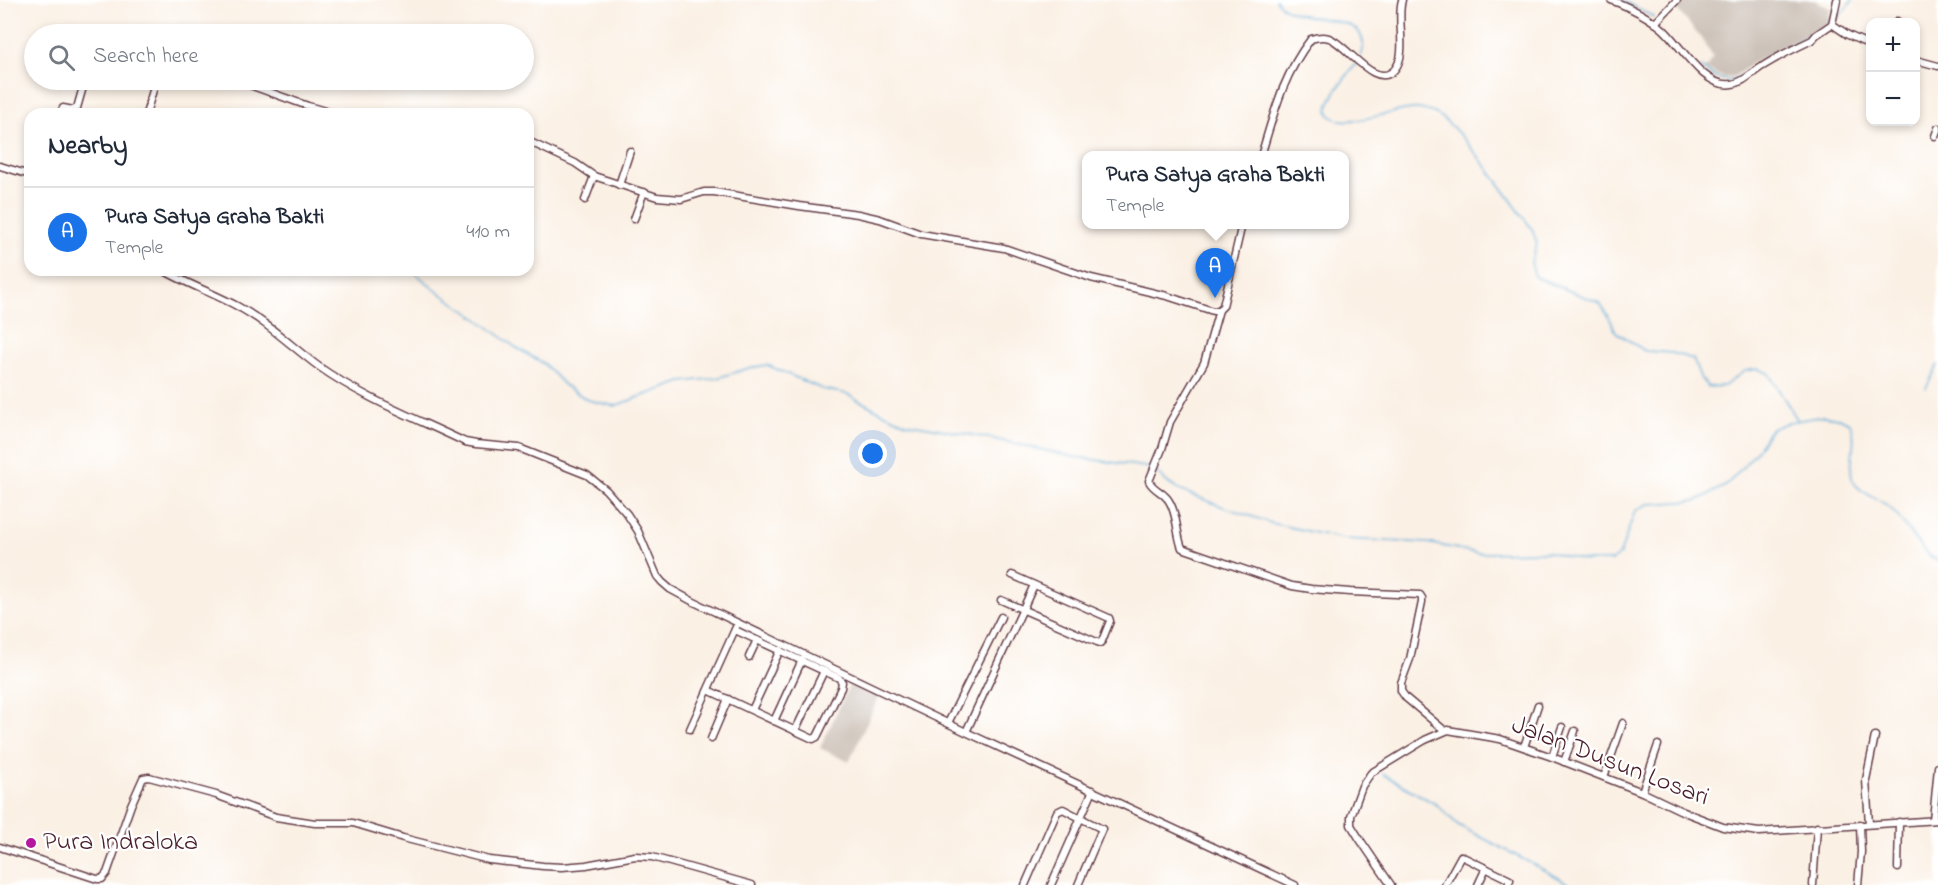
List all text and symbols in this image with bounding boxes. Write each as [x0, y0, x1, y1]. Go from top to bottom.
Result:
map controls [1866, 18, 1920, 126]
button: + [1866, 18, 1920, 72]
search box [24, 24, 534, 90]
icon: search [45, 41, 78, 74]
text: Search here [93, 41, 198, 73]
button: − [1866, 72, 1920, 126]
text: Nearby [48, 128, 127, 166]
popup [1082, 151, 1349, 229]
text: Pura Satya Graha Bakti [1106, 160, 1325, 192]
text: Temple [1106, 192, 1164, 221]
text: Pura Satya Graha Bakti [105, 202, 324, 234]
text: A [61, 218, 74, 247]
text: 410 m [466, 218, 510, 247]
text: Temple [105, 234, 164, 263]
pin: A [1196, 248, 1234, 298]
your location [858, 439, 887, 468]
street label: Jalan Dusun Losari [1506, 707, 1714, 817]
place label: Pura Indraloka [43, 824, 198, 862]
marker: Pura Indraloka [24, 836, 38, 850]

